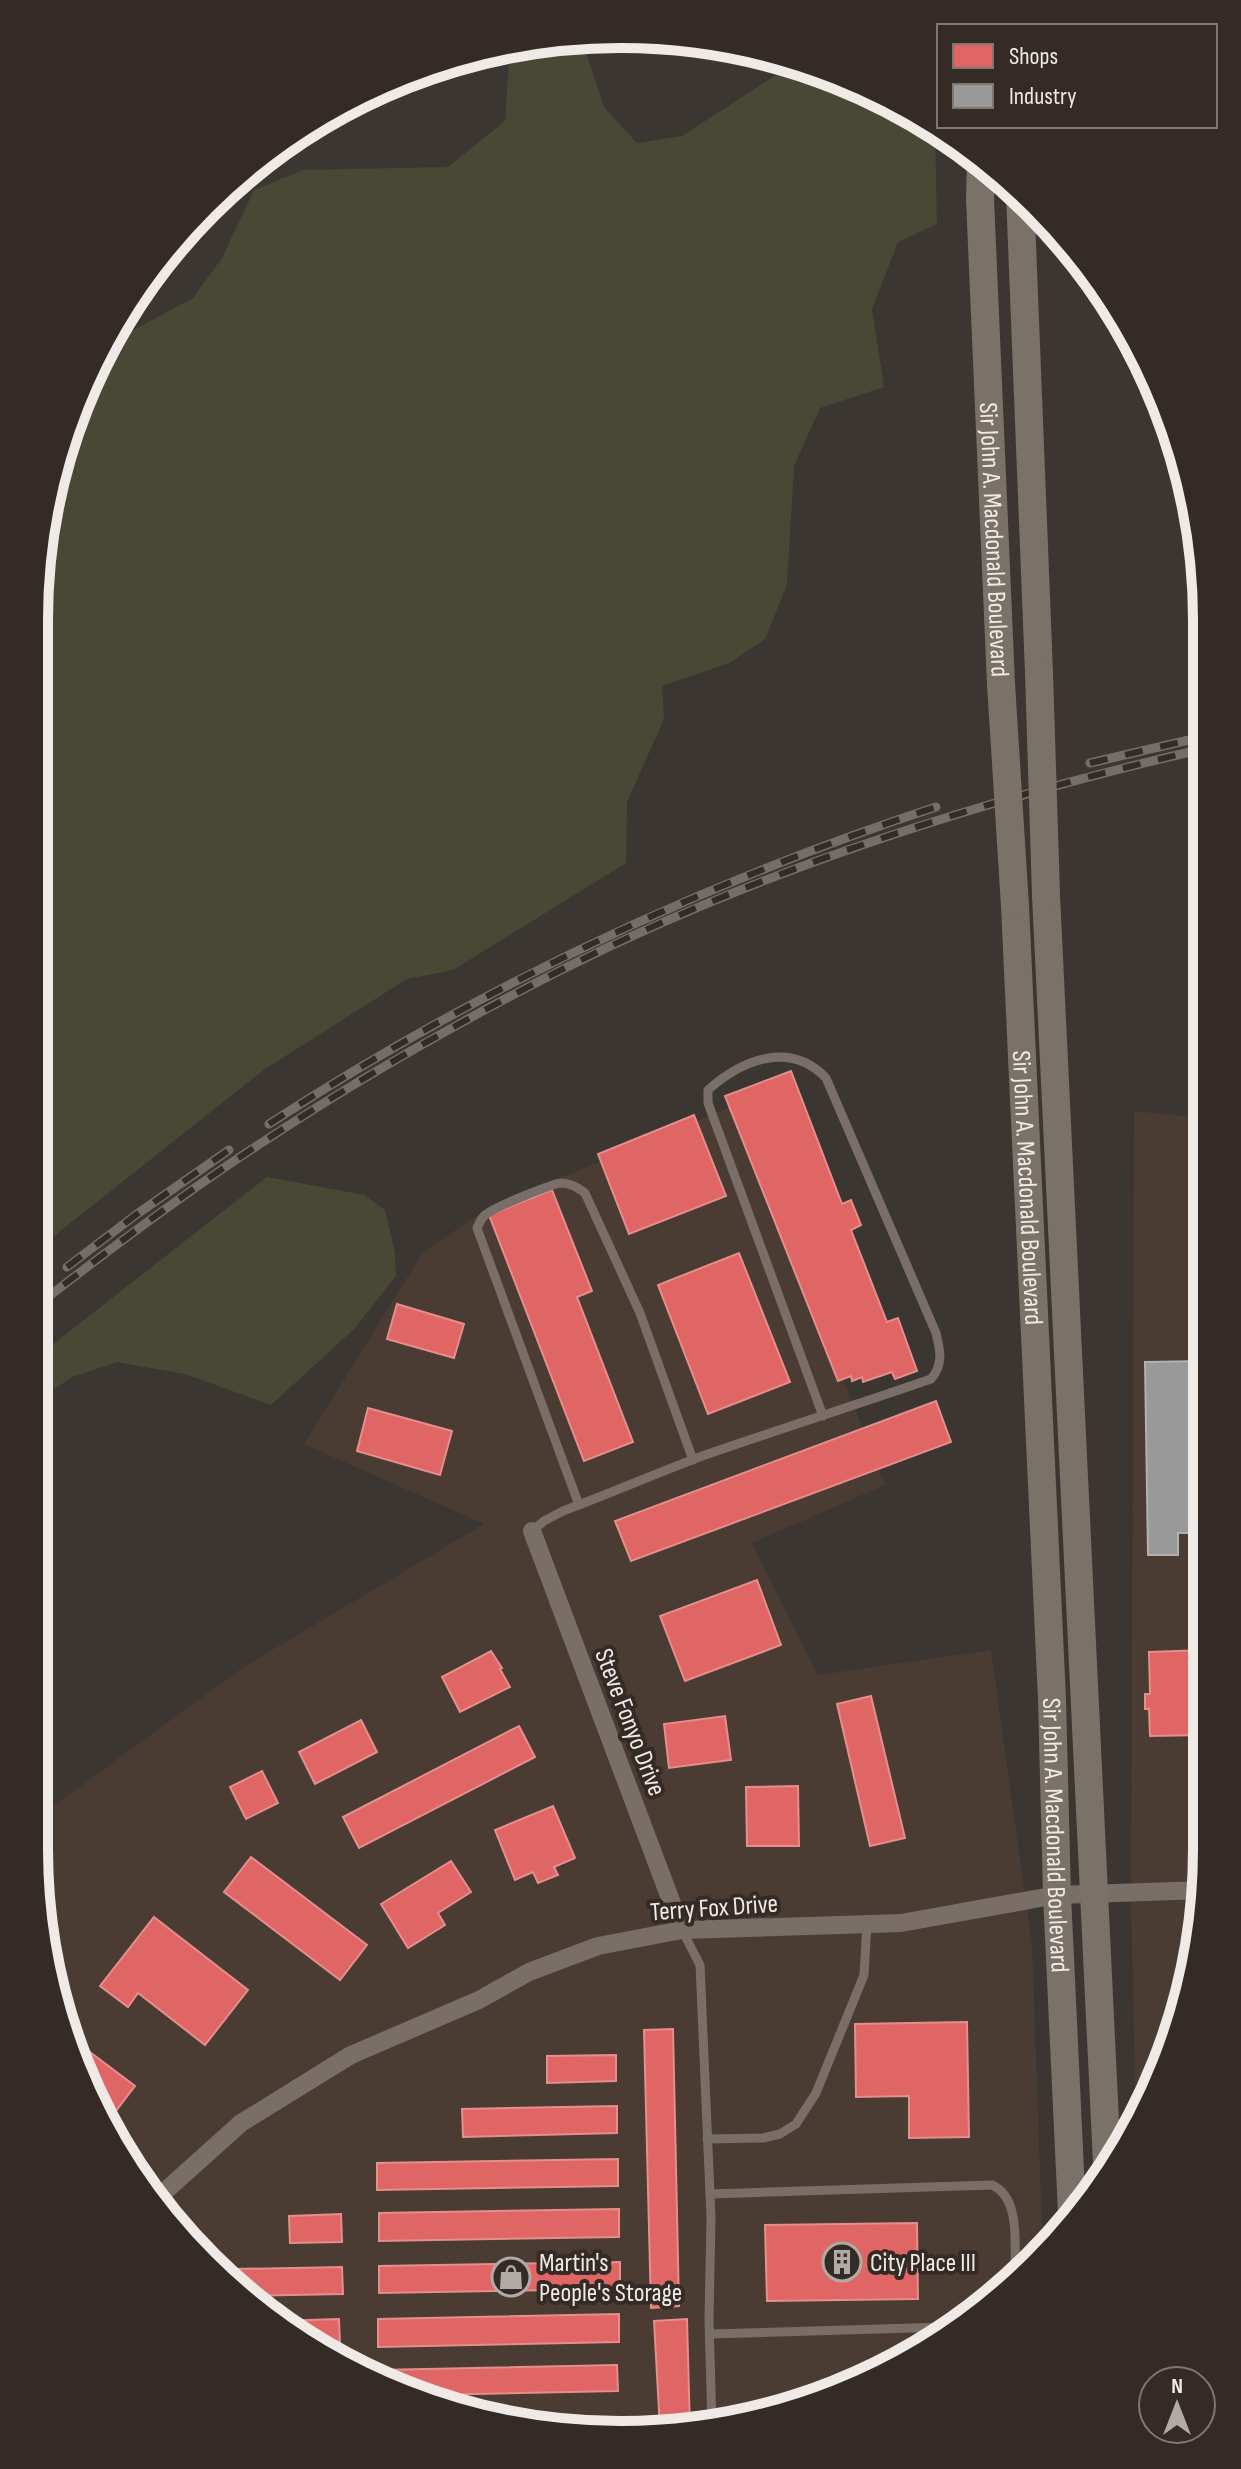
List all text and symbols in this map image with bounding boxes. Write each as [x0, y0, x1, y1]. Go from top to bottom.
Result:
legend [937, 24, 1217, 128]
text: Shops [1009, 42, 1058, 71]
text: Industry [1009, 82, 1076, 111]
street label: Sir John A. Macdonald Boulevard [972, 402, 1015, 678]
street label: Sir John A. Macdonald Boulevard [1005, 1050, 1049, 1326]
street label: Steve Fonyo Drive [587, 1645, 672, 1800]
street label: Sir John A. Macdonald Boulevard [1035, 1697, 1075, 1973]
street label: Terry Fox Drive [649, 1889, 779, 1928]
building icon: City Place III [821, 2241, 863, 2283]
place label: Martin's People's Storage [539, 2248, 682, 2309]
place label: City Place III [870, 2248, 976, 2279]
shop icon: Martin's People's Storage [490, 2256, 532, 2298]
north arrow [1137, 2365, 1217, 2445]
text: N [1171, 2373, 1183, 2400]

